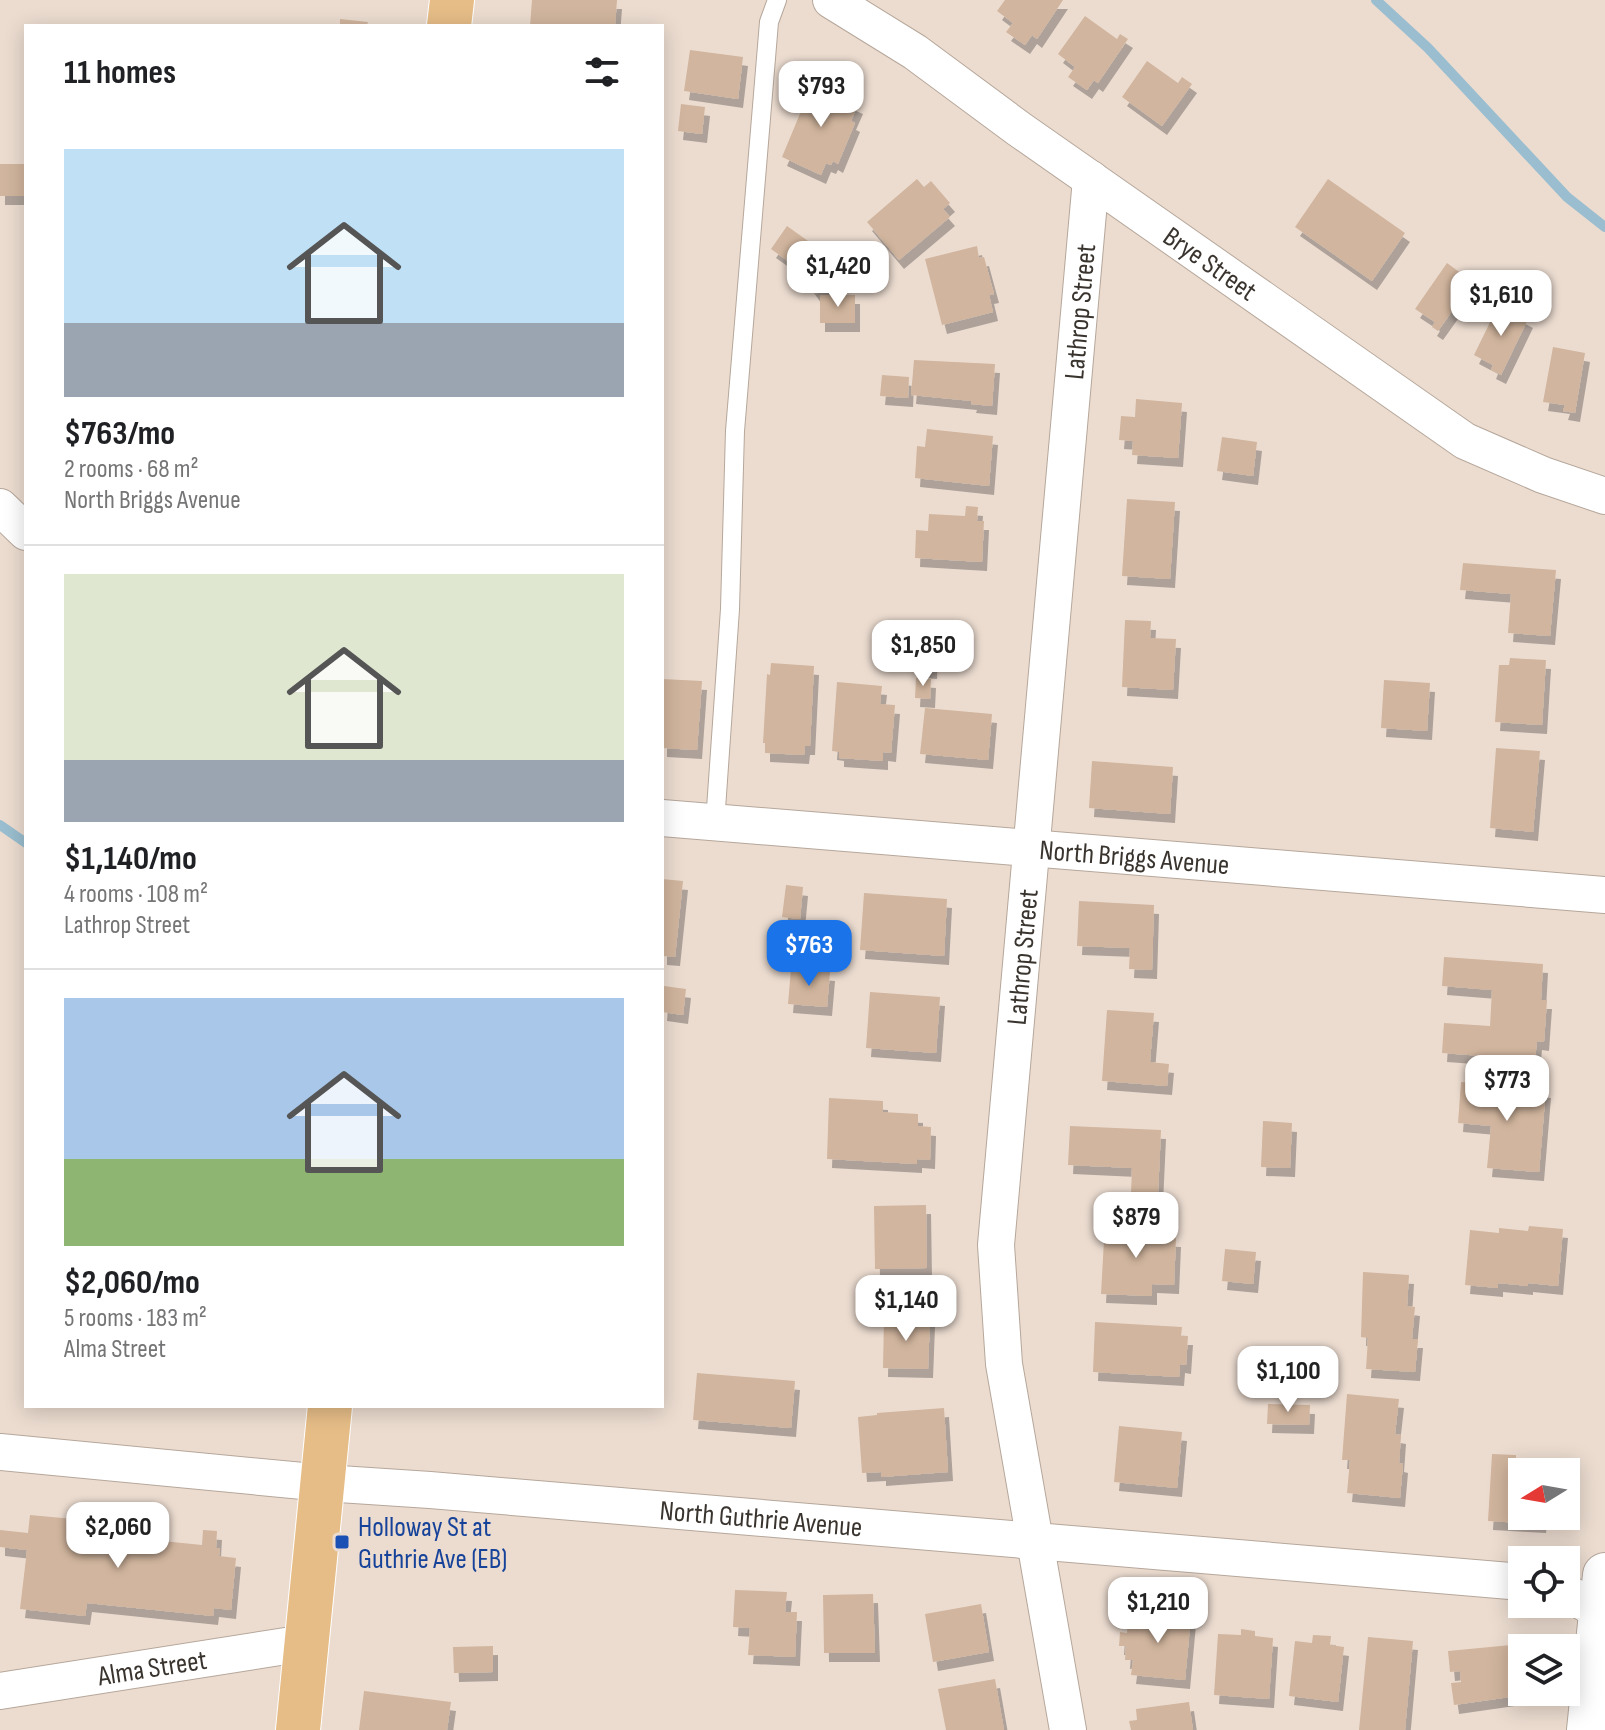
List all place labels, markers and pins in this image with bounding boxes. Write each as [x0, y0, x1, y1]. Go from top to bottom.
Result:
pin: $793 [774, 61, 868, 129]
pin: $1,420 [773, 241, 903, 309]
pin: $1,610 [1436, 270, 1566, 338]
pin: $1,850 [858, 620, 988, 688]
pin: $763 [762, 920, 856, 988]
pin: $773 [1460, 1055, 1554, 1123]
pin: $879 [1089, 1192, 1183, 1260]
pin: $1,140 [841, 1275, 971, 1343]
pin: $1,100 [1223, 1346, 1353, 1414]
pin: $2,060 [53, 1502, 183, 1570]
place label: Holloway St at Guthrie Ave (EB) [358, 1511, 507, 1576]
marker: Holloway St at Guthrie Ave (EB) [333, 1533, 351, 1551]
pin: $1,210 [1093, 1577, 1223, 1645]

